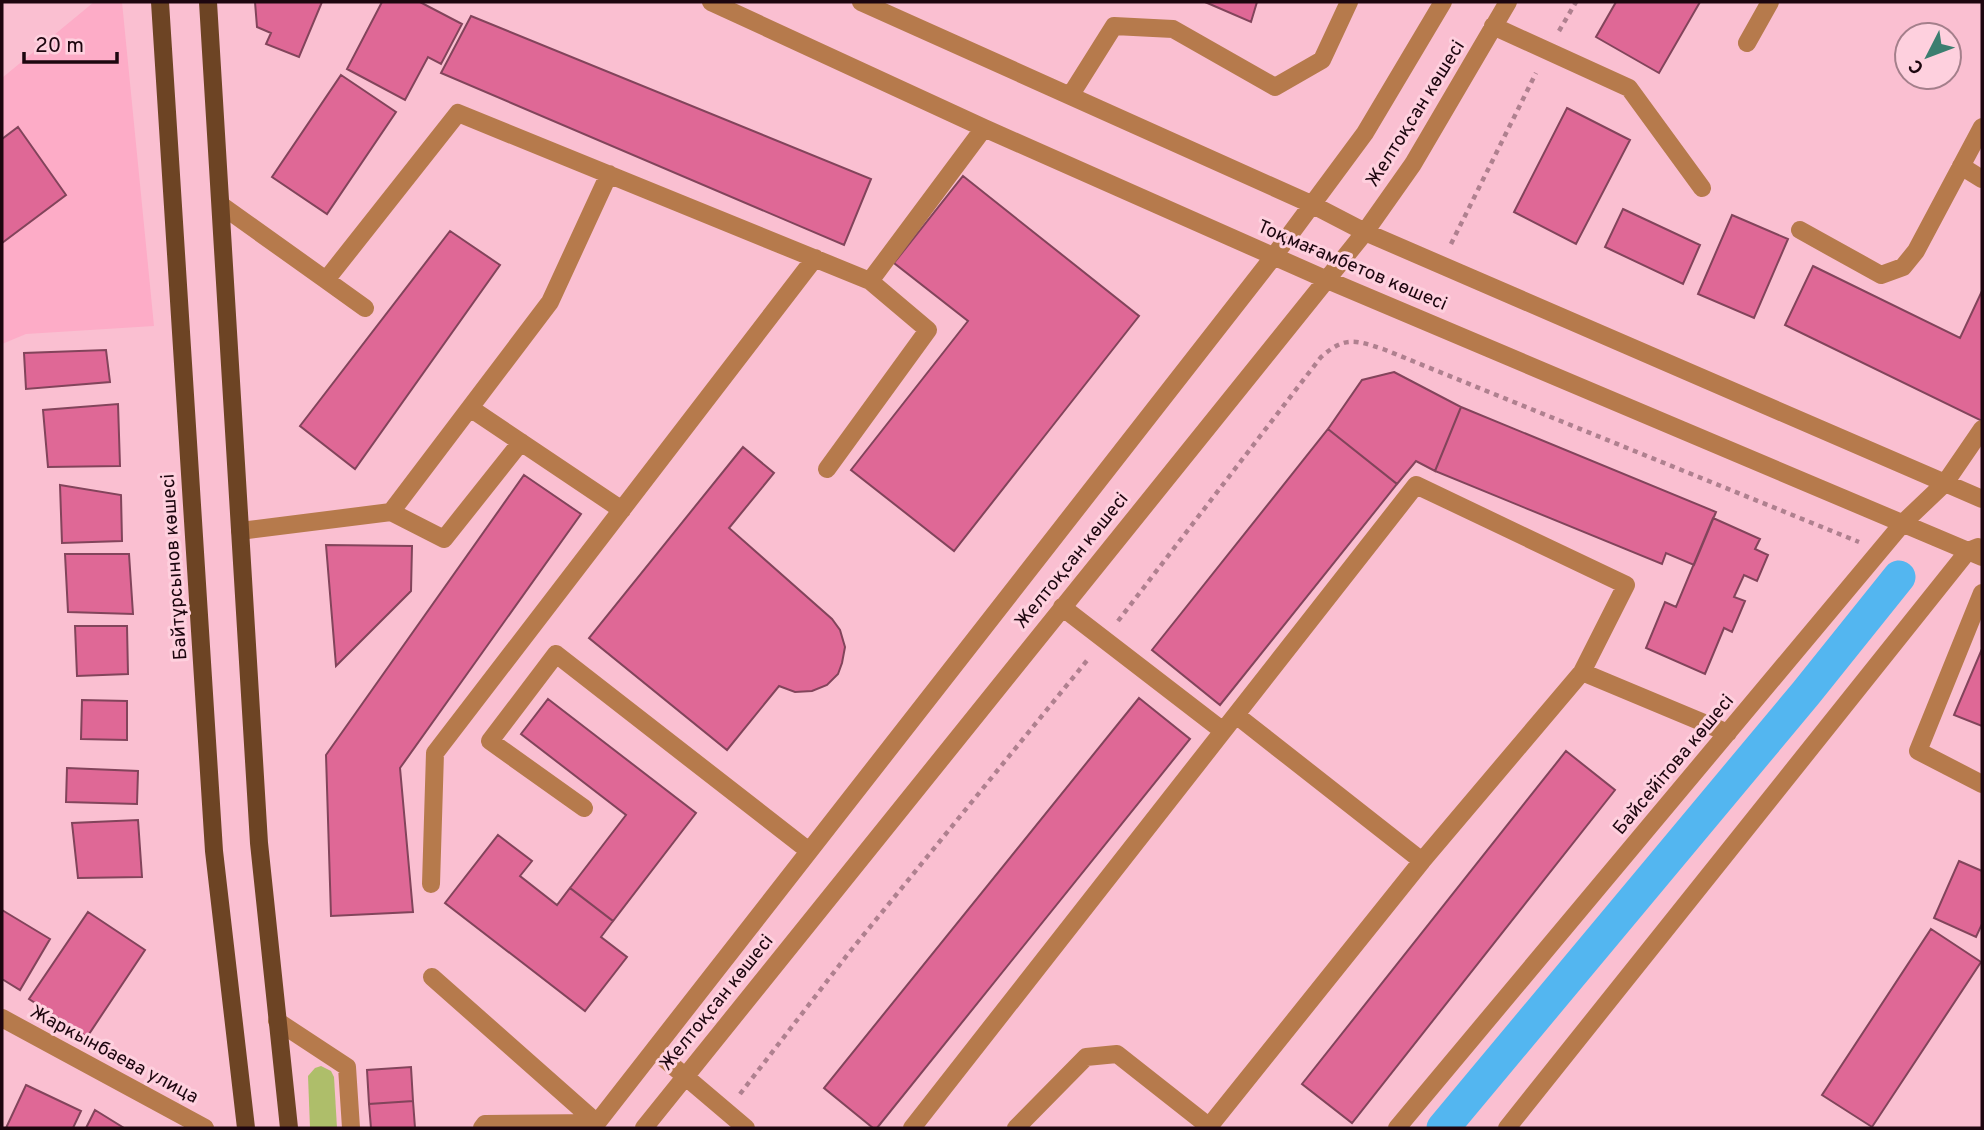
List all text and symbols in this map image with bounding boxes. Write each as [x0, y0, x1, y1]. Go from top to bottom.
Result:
scale bar [24, 21, 117, 65]
north arrow [1893, 21, 1963, 91]
text: 20 m [35, 33, 84, 60]
street label: Желтоқсан көшесі [1361, 36, 1471, 192]
text: С [1904, 53, 1930, 79]
street label: Тоқмағамбетов көшесі [1253, 215, 1451, 317]
street label: Байтұрсынов көшесі [157, 473, 193, 661]
street label: Желтоқсан көшесі [1010, 488, 1134, 634]
street label: Байсейітова көшесі [1608, 690, 1740, 840]
street label: Желтоқсан көшесі [655, 930, 779, 1076]
street label: Жаркынбаева улица [26, 1000, 202, 1110]

